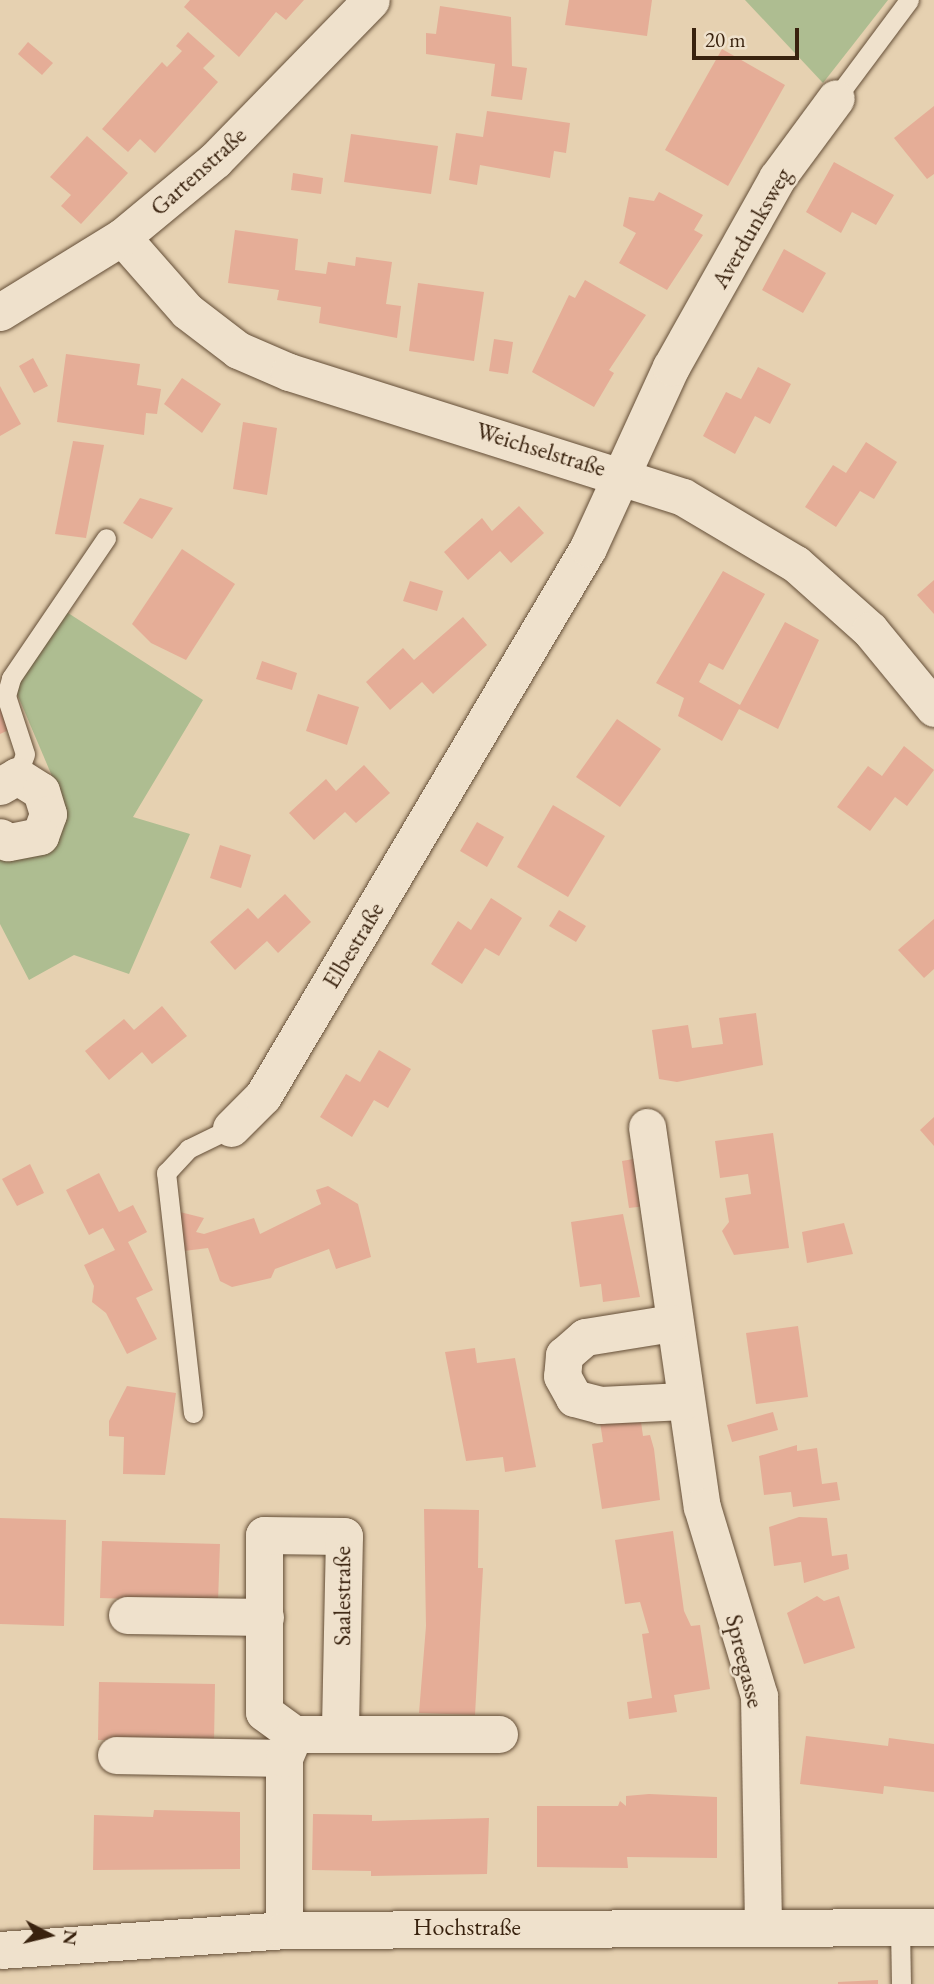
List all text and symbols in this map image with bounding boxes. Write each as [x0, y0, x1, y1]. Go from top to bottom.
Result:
scale bar [696, 14, 803, 58]
text: 20 m [705, 26, 746, 53]
street label: Gartenstraße [144, 120, 252, 222]
street label: Averdunksweg [705, 163, 797, 293]
street label: Weichselstraße [473, 416, 609, 482]
street label: Elbestraße [316, 897, 390, 993]
street label: Saalestraße [328, 1546, 356, 1646]
street label: Spreegasse [720, 1611, 770, 1711]
north arrow [14, 1900, 84, 1970]
street label: Hochstraße [413, 1913, 521, 1941]
text: N [57, 1928, 84, 1947]

